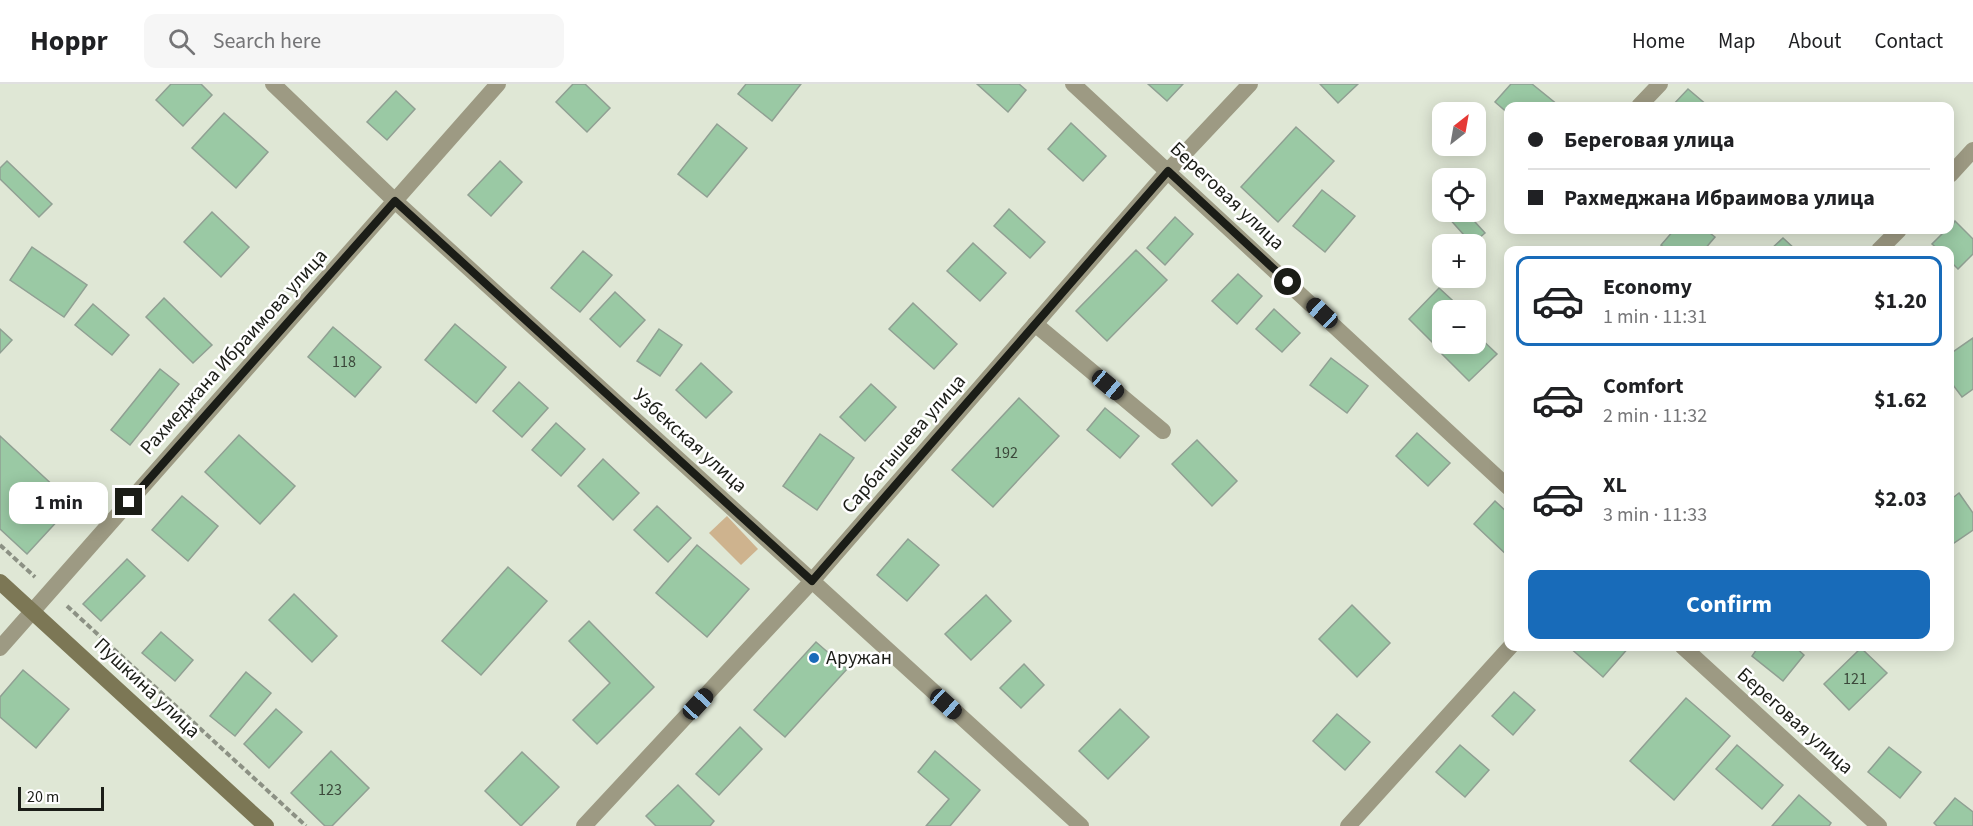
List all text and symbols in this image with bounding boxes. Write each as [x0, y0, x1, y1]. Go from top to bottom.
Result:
search box [144, 14, 564, 68]
text: Hoppr [30, 21, 108, 61]
icon: search [165, 25, 198, 58]
text: Search here [213, 25, 321, 57]
text: Home [1632, 26, 1685, 56]
text: Map [1718, 26, 1756, 56]
text: About [1789, 26, 1841, 56]
text: Contact [1874, 26, 1943, 56]
north arrow [1432, 102, 1486, 156]
map controls [1432, 102, 1486, 354]
text: Береговая улица [1564, 124, 1735, 156]
street label: Береговая улица [1163, 135, 1291, 257]
button: locate [1432, 168, 1486, 222]
text: Рахмеджана Ибраимова улица [1564, 182, 1875, 214]
button: + [1432, 234, 1486, 288]
street label: Рахмеджана Ибраимова улица [134, 243, 334, 461]
route start [1274, 268, 1301, 295]
text: Economy [1603, 271, 1692, 303]
icon: car [1531, 274, 1585, 328]
text: $1.20 [1874, 285, 1927, 317]
car [1303, 294, 1341, 332]
button: − [1432, 300, 1486, 354]
text: 1 min · 11:31 [1603, 303, 1707, 331]
house number: 118 [332, 351, 356, 373]
car [1088, 367, 1128, 403]
street label: Сарбагышева улица [835, 368, 973, 520]
text: Comfort [1603, 370, 1684, 402]
icon: car [1531, 373, 1585, 427]
street label: Узбекская улица [627, 382, 753, 500]
text: $1.62 [1874, 384, 1927, 416]
text: 2 min · 11:32 [1603, 402, 1707, 430]
house number: 192 [994, 442, 1018, 464]
text: XL [1603, 469, 1627, 501]
icon: car [1531, 472, 1585, 526]
callout: 1 min [9, 481, 108, 523]
text: $2.03 [1874, 483, 1927, 515]
route end [115, 488, 142, 515]
text: 1 min [34, 489, 83, 517]
text: 3 min · 11:33 [1603, 501, 1707, 529]
button: Confirm [1528, 570, 1930, 639]
street label: Пушкина улица [88, 631, 206, 745]
place label: Аружан [826, 644, 892, 672]
marker: Аружан [807, 651, 821, 665]
street label: Береговая улица [1731, 661, 1859, 781]
house number: 121 [1843, 668, 1867, 690]
car [679, 685, 717, 723]
car [927, 685, 965, 723]
house number: 123 [318, 779, 342, 801]
scale bar [18, 784, 104, 812]
text: 20 m [27, 786, 59, 808]

